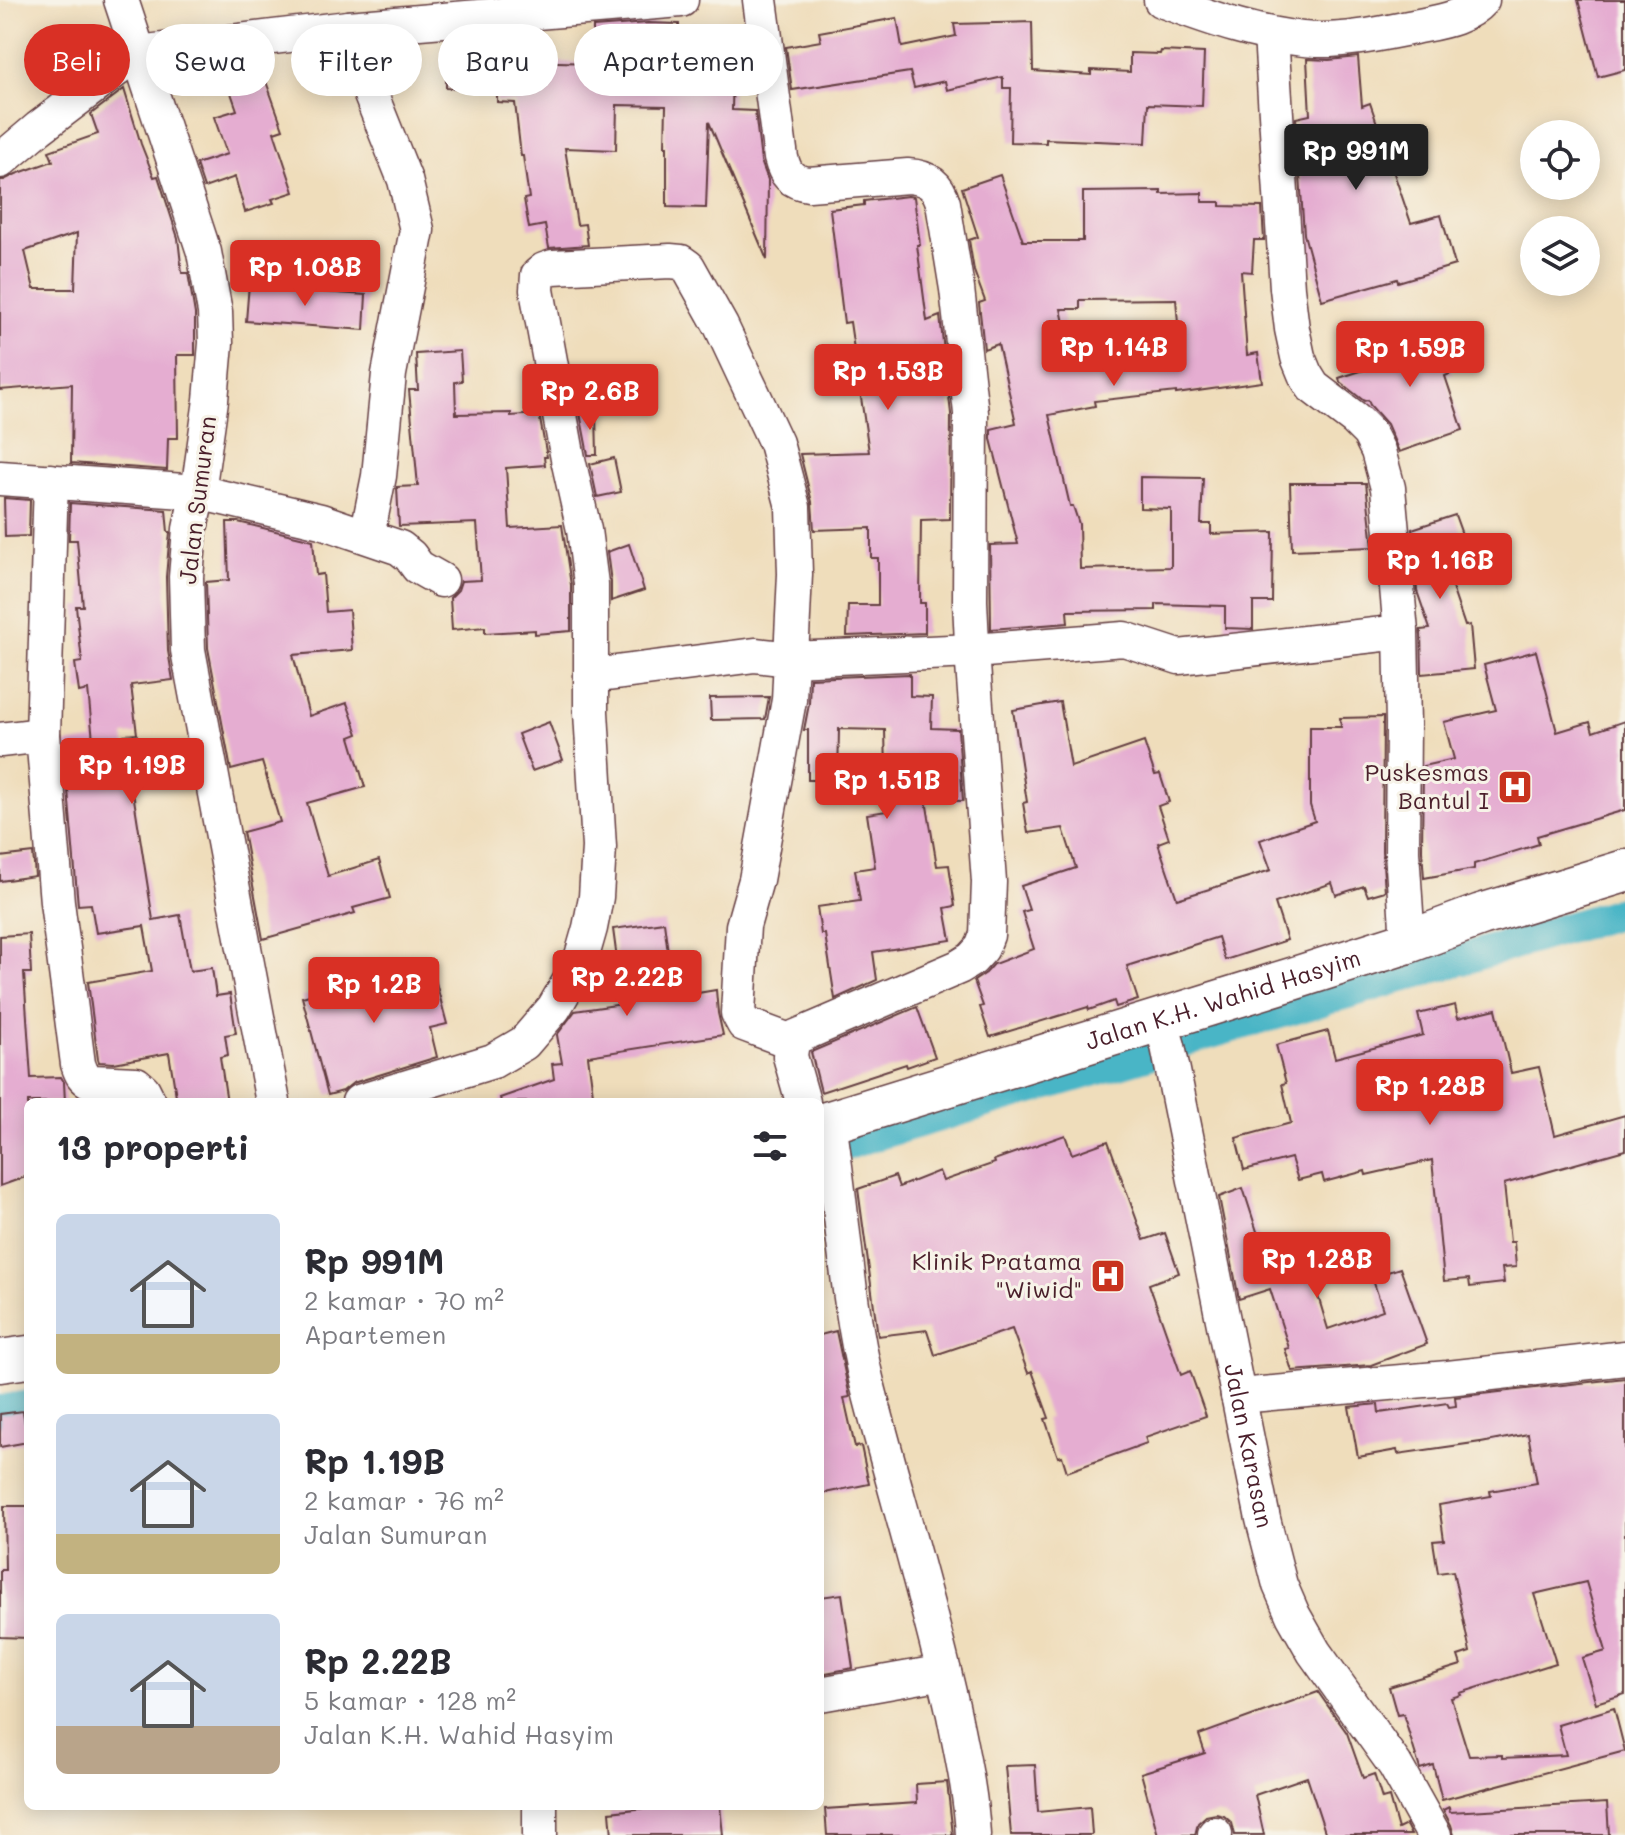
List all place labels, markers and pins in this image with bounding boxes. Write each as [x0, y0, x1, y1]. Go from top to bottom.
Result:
pin: Rp 991M [1282, 124, 1430, 192]
pin: Rp 1.08B [222, 240, 388, 308]
pin: Rp 1.14B [1031, 320, 1197, 388]
pin: Rp 1.59B [1327, 321, 1493, 389]
pin: Rp 1.53B [805, 344, 971, 412]
pin: Rp 2.6B [516, 364, 664, 432]
pin: Rp 1.16B [1357, 533, 1523, 601]
pin: Rp 1.19B [49, 738, 215, 806]
pin: Rp 1.51B [804, 753, 970, 821]
place label: Puskesmas Bantul I [1365, 756, 1489, 815]
hospital icon: Puskesmas Bantul I [1496, 768, 1534, 806]
pin: Rp 2.22B [544, 950, 710, 1018]
pin: Rp 1.2B [300, 957, 448, 1025]
pin: Rp 1.28B [1347, 1059, 1513, 1127]
pin: Rp 1.28B [1234, 1232, 1400, 1300]
place label: Klinik Pratama "Wiwid" [912, 1245, 1082, 1304]
hospital icon: Klinik Pratama "Wiwid" [1089, 1257, 1127, 1295]

